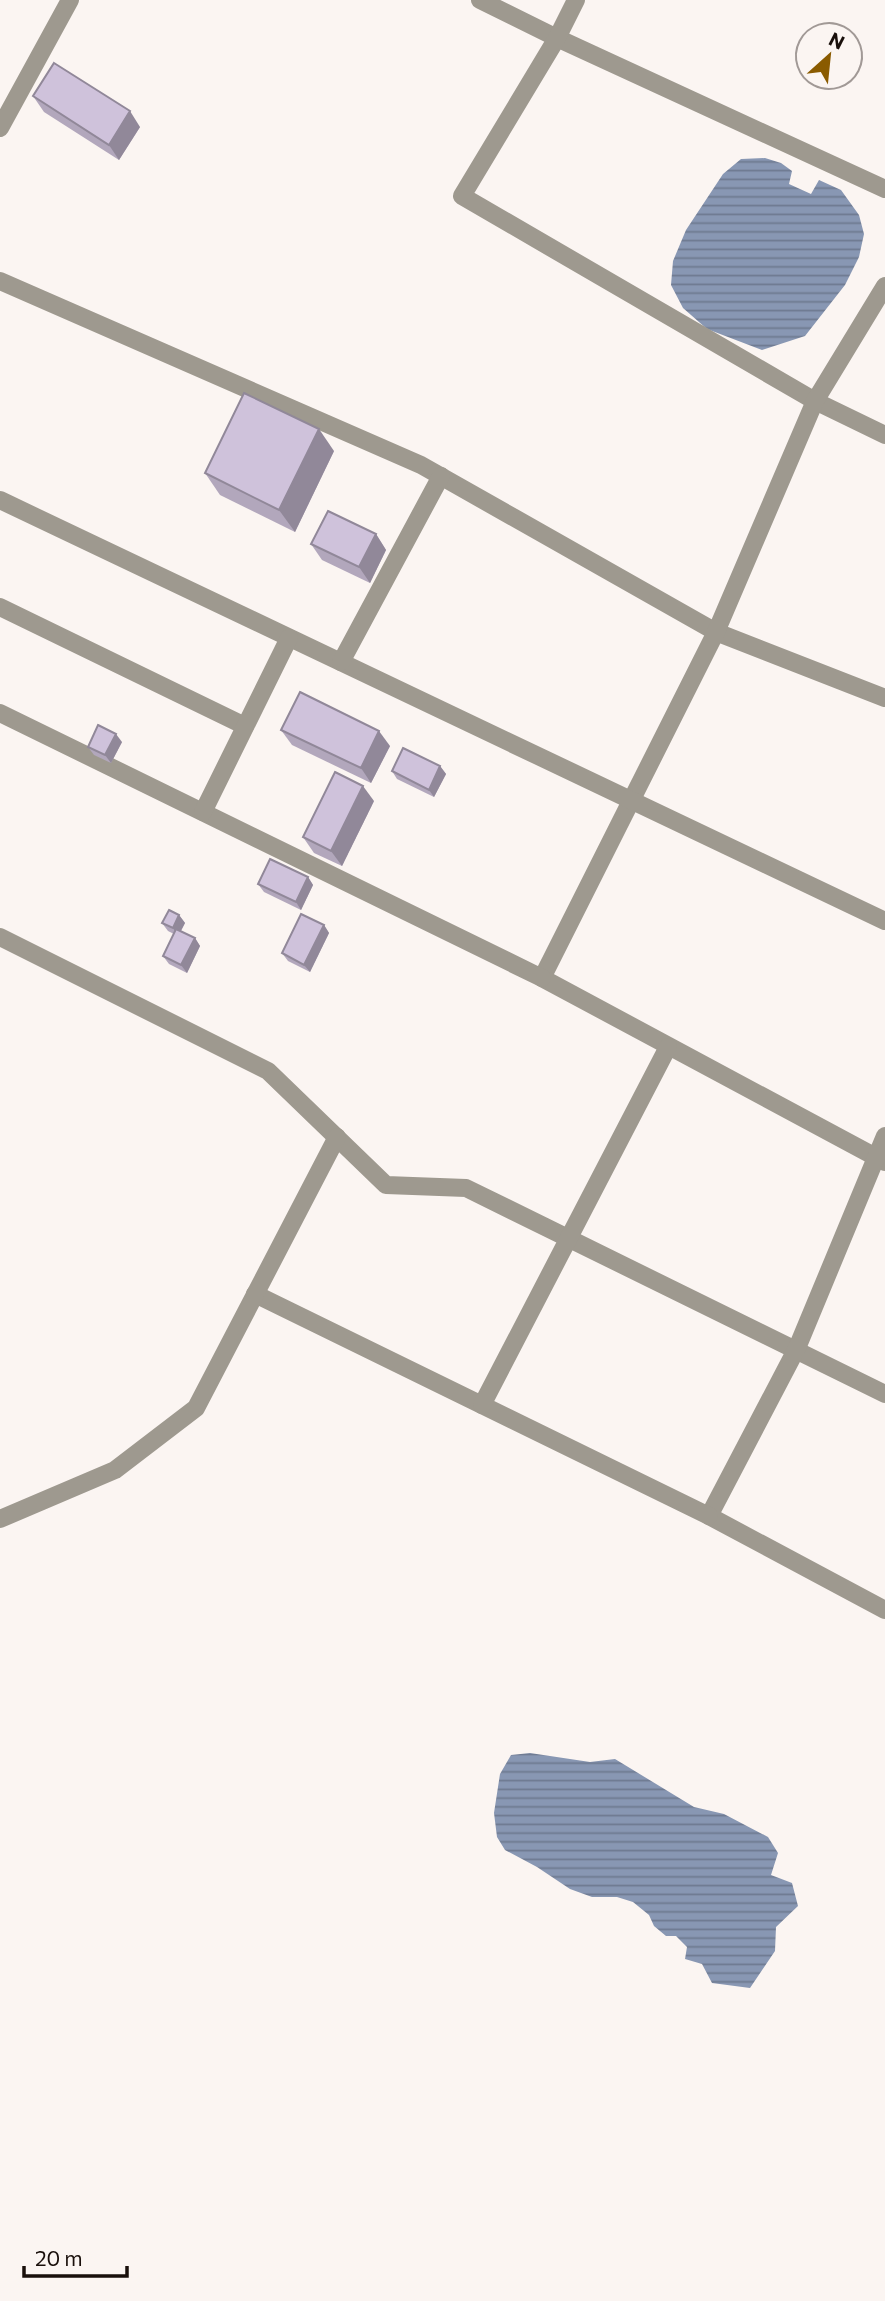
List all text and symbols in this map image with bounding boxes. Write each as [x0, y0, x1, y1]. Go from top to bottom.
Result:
north arrow [794, 21, 864, 91]
text: N [825, 27, 849, 54]
scale bar [24, 2234, 128, 2278]
text: 20 m [35, 2245, 83, 2270]

